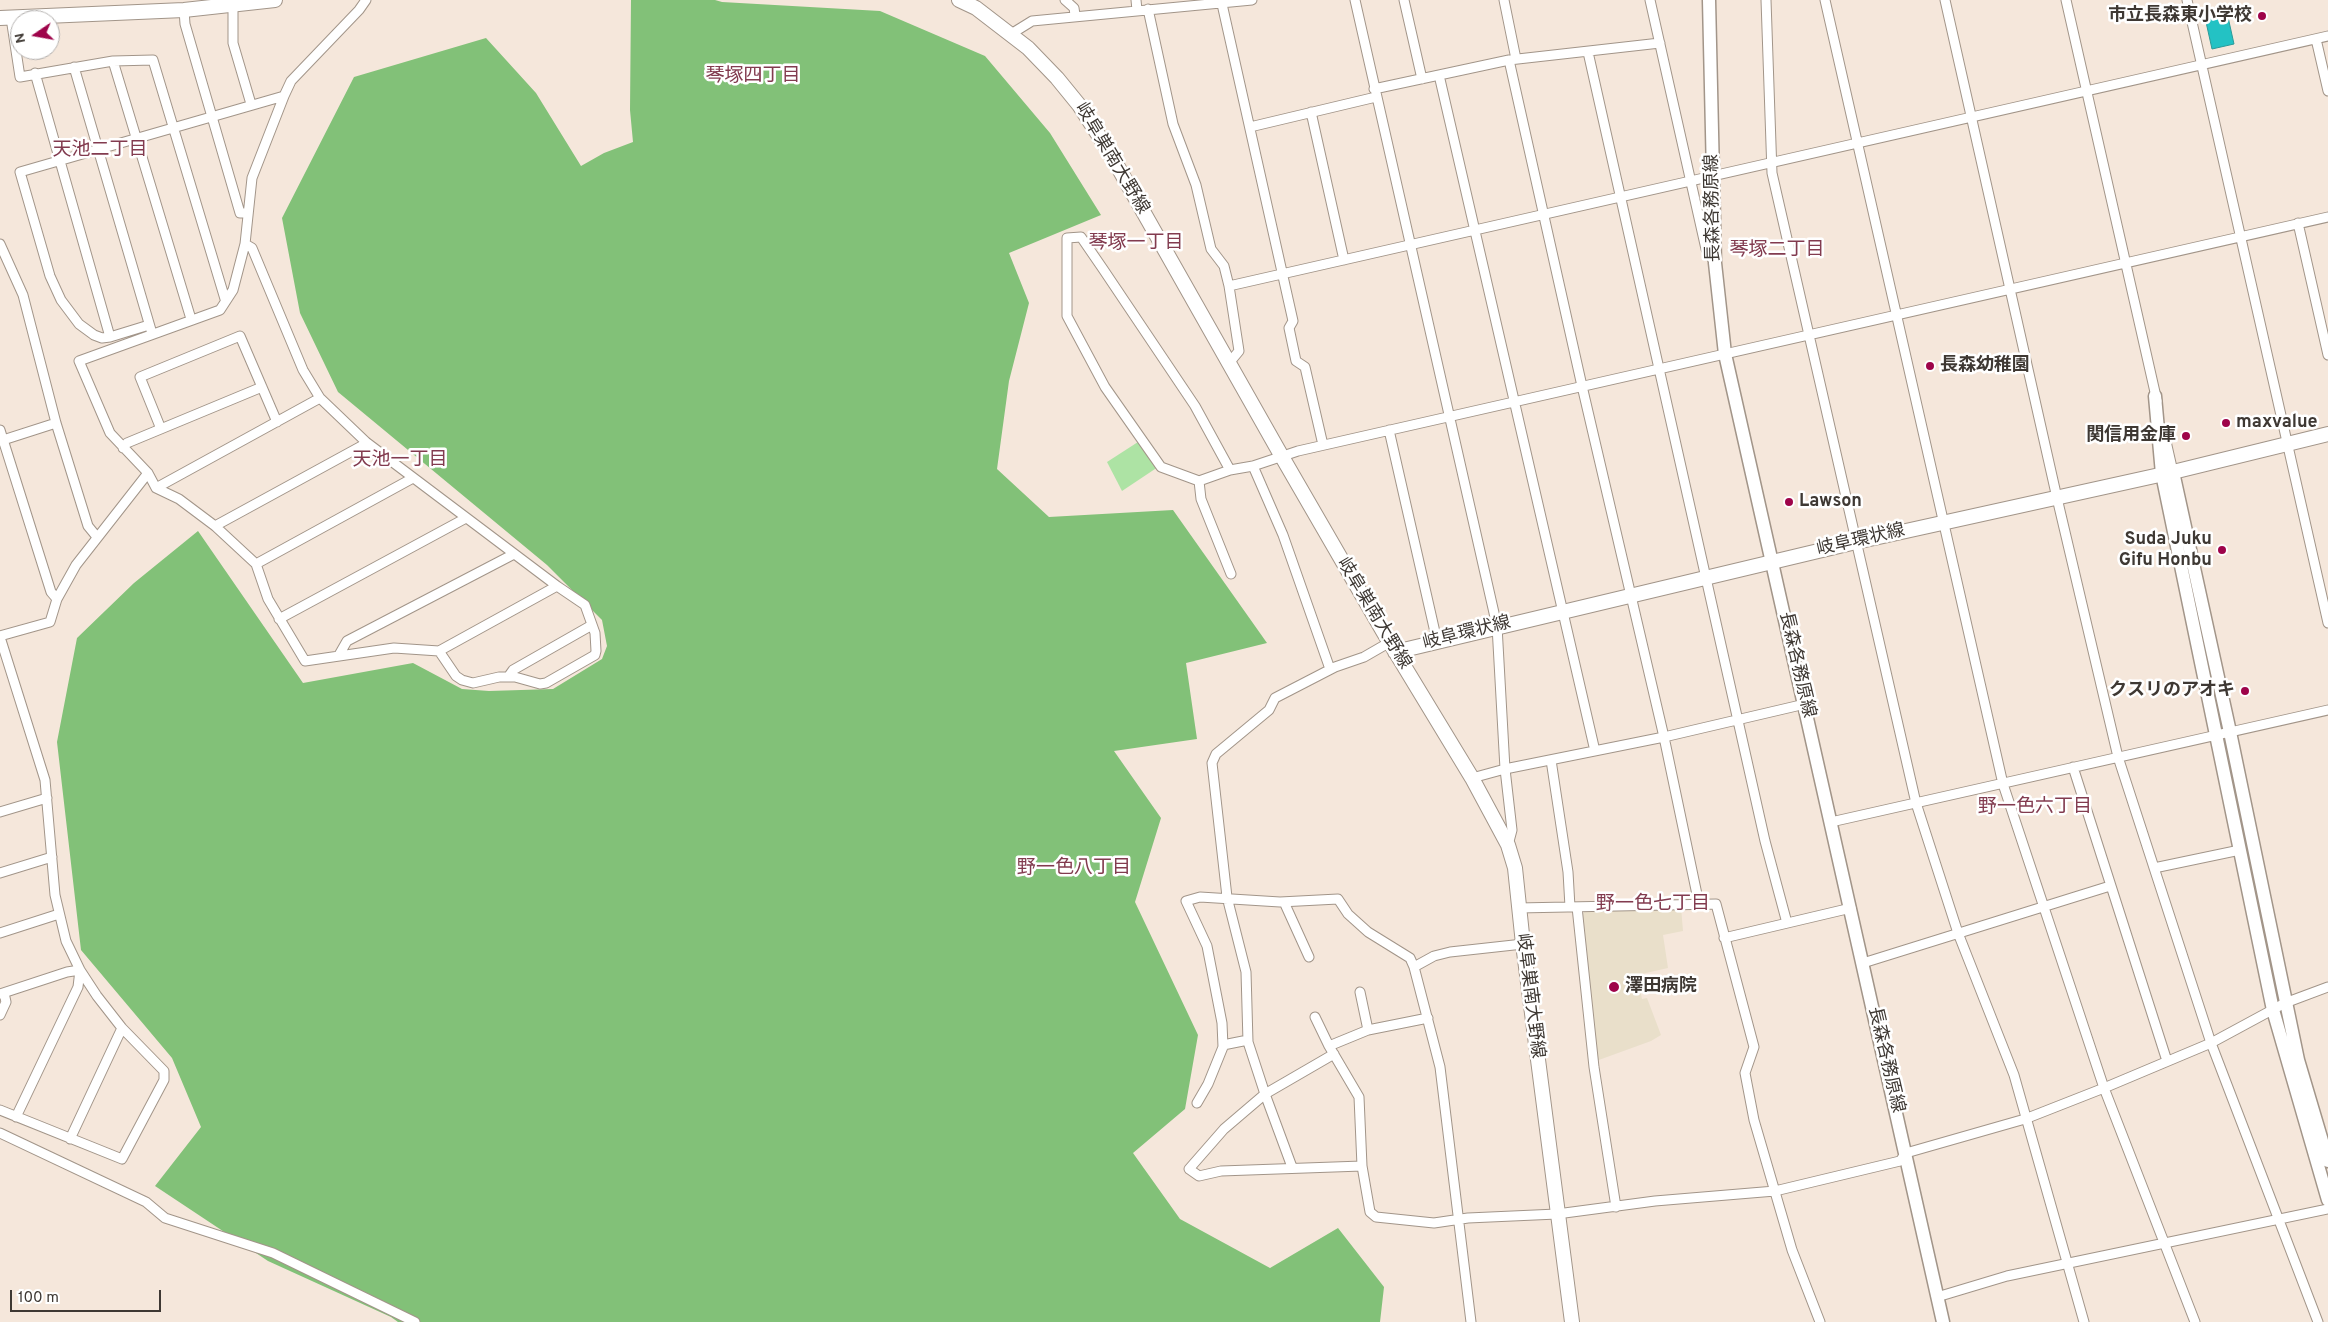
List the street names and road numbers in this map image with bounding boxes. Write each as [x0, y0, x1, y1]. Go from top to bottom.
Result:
street label: 岐阜巣南大野線 [1069, 99, 1153, 219]
street label: 長森各務原線 [1702, 154, 1726, 262]
street label: 岐阜環状線 [1815, 520, 1907, 562]
street label: 岐阜巣南大野線 [1331, 554, 1415, 674]
street label: 長森各務原線 [1773, 610, 1819, 720]
street label: 岐阜環状線 [1421, 613, 1513, 655]
street label: 岐阜巣南大野線 [1511, 932, 1547, 1060]
street label: 長森各務原線 [1862, 1005, 1908, 1115]

